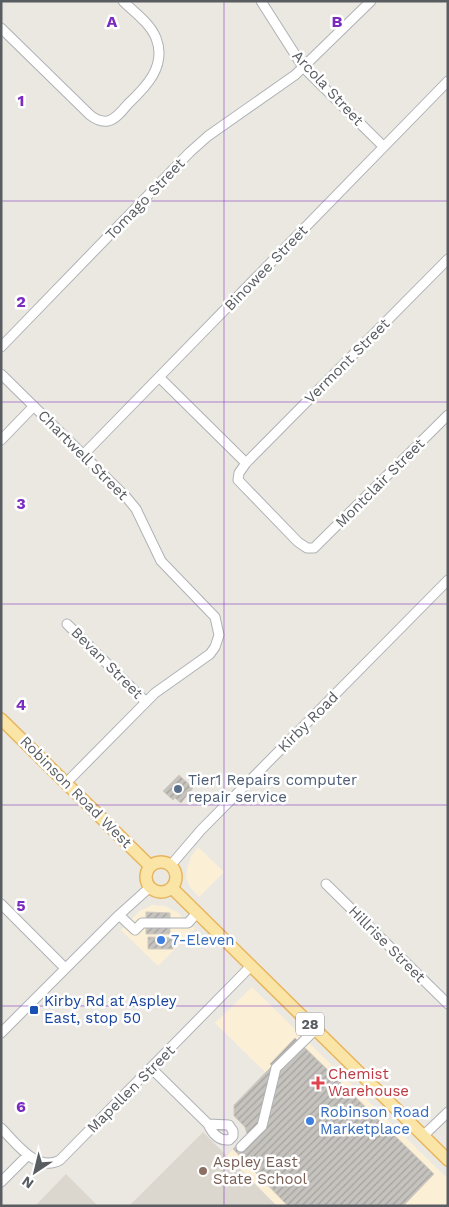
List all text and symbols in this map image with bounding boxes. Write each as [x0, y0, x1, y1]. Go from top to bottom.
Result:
text: A [107, 12, 118, 31]
text: B [332, 12, 343, 31]
street label: Arcola Street [289, 47, 368, 130]
text: 1 [18, 91, 24, 110]
street label: Tomago Street [102, 154, 189, 244]
street label: Binowee Street [221, 221, 312, 314]
text: 2 [16, 292, 26, 311]
street label: Vermont Street [301, 314, 394, 407]
street label: Chartwell Street [34, 406, 132, 504]
street label: Montclair Street [332, 434, 429, 531]
text: 3 [16, 494, 26, 513]
street label: Bevan Street [67, 623, 147, 703]
street label: Kirby Road [274, 688, 342, 756]
text: 4 [16, 695, 26, 714]
street label: Robinson Road West [16, 732, 136, 852]
place label: Tier1 Repairs computer repair service [188, 771, 357, 806]
marker: Tier1 Repairs computer repair service [172, 783, 184, 795]
text: 5 [16, 896, 26, 915]
street label: Hillrise Street [345, 902, 430, 987]
place label: 7-Eleven [171, 931, 235, 949]
marker: 7-Eleven [155, 934, 167, 946]
place label: Kirby Rd at Aspley East, stop 50 [44, 992, 177, 1027]
marker: Kirby Rd at Aspley East, stop 50 [28, 1004, 40, 1016]
road number: 28 [296, 1012, 324, 1036]
street label: Mapellen Street [83, 1041, 179, 1137]
place label: Chemist Warehouse [328, 1065, 409, 1100]
marker: Chemist Warehouse [312, 1077, 324, 1089]
text: 6 [16, 1097, 26, 1116]
place label: Robinson Road Marketplace [320, 1103, 429, 1138]
marker: Robinson Road Marketplace [304, 1115, 316, 1127]
north arrow [10, 1147, 60, 1197]
place label: Aspley East State School [213, 1153, 307, 1188]
marker: Aspley East State School [197, 1165, 209, 1177]
text: N [19, 1173, 36, 1192]

